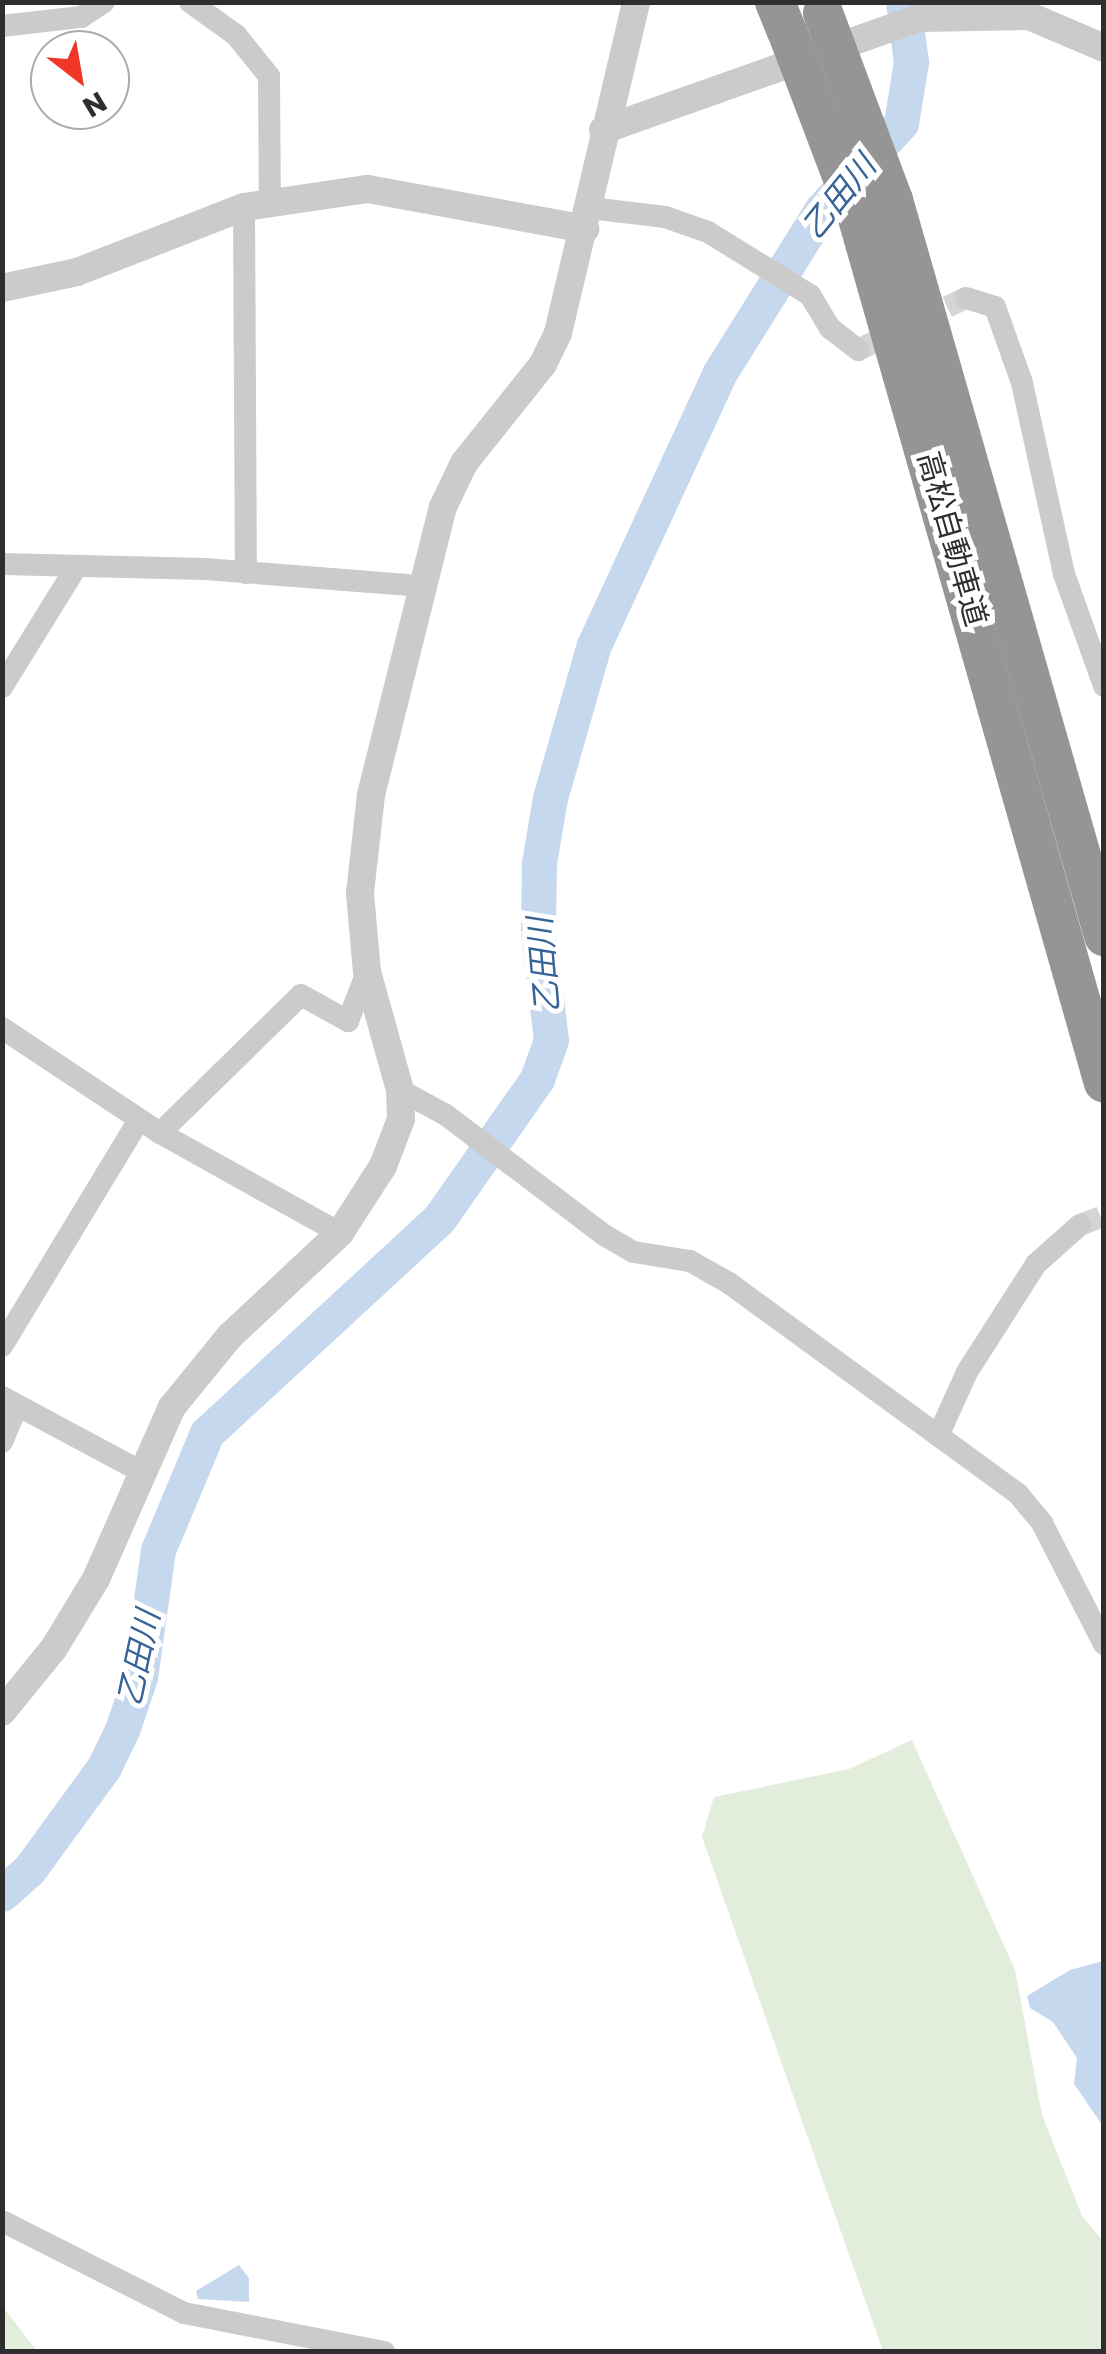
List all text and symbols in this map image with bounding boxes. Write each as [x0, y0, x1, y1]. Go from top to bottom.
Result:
north arrow [30, 30, 130, 130]
text: N [76, 82, 114, 127]
water label: 乙田川 [794, 148, 884, 246]
street label: 高松自動車道 [910, 448, 994, 630]
water label: 乙田川 [521, 916, 567, 1014]
water label: 乙田川 [110, 1607, 168, 1709]

